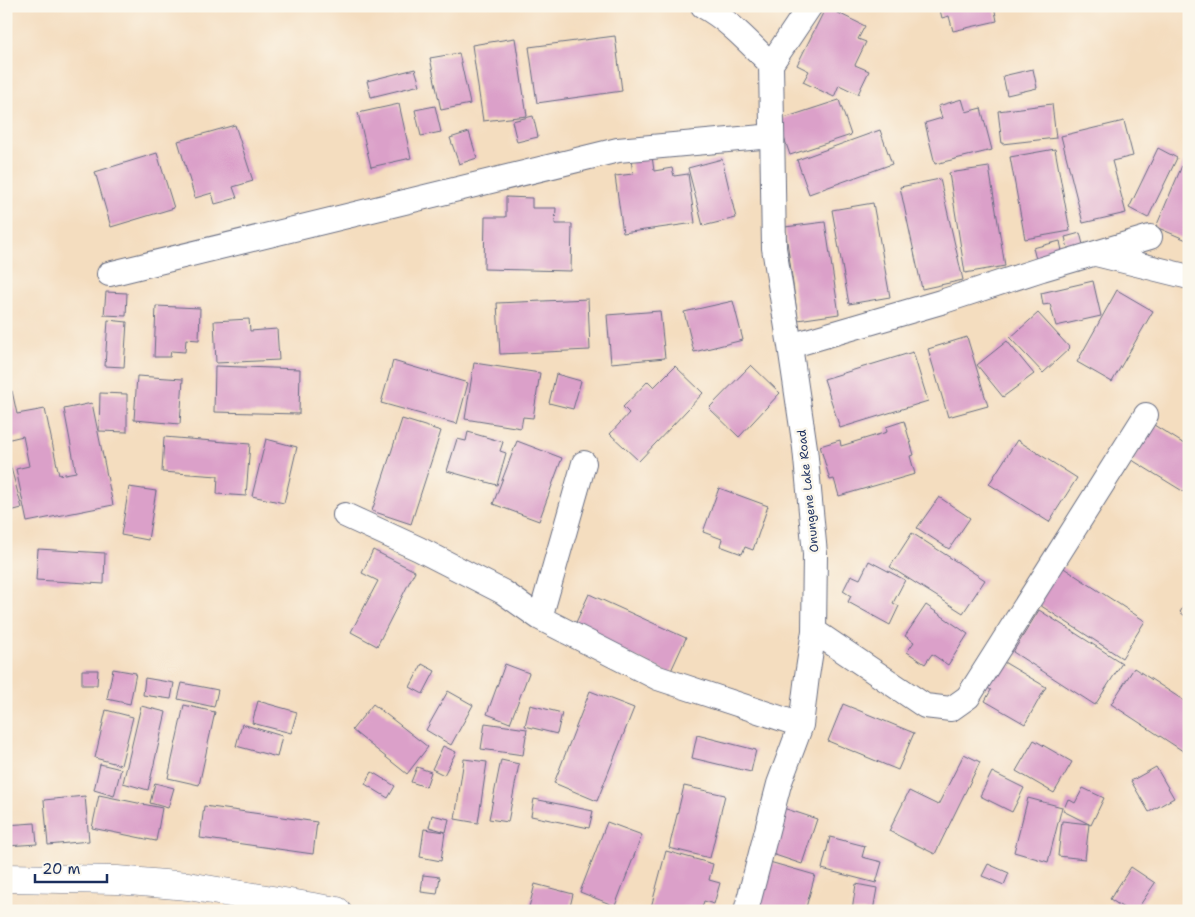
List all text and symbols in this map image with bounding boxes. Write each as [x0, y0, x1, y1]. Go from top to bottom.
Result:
street label: Onungene Lake Road [794, 428, 822, 553]
scale bar [35, 852, 108, 884]
text: 20 m [42, 859, 81, 879]

